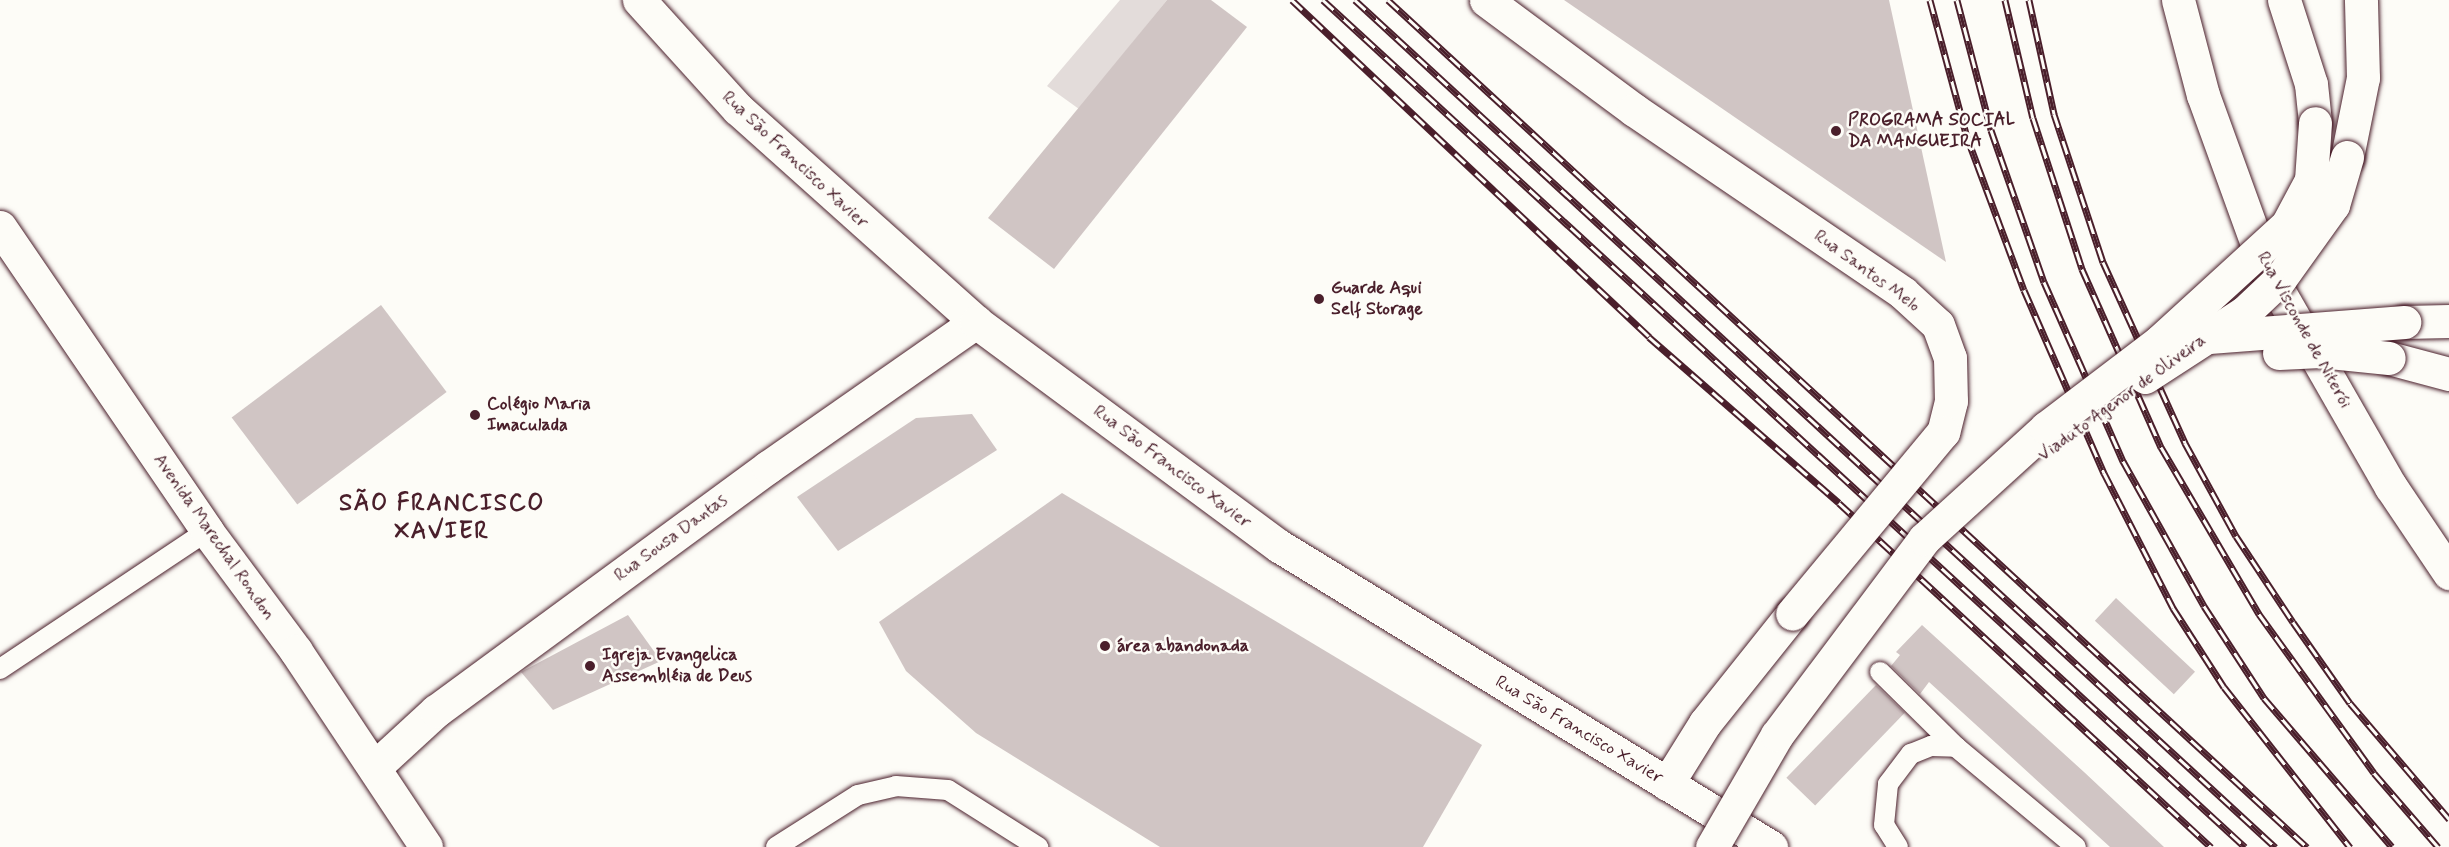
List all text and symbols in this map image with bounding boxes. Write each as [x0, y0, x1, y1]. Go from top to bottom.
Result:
street label: Rua São Francisco Xavier [717, 86, 873, 234]
place label: PROGRAMA SOCIAL DA MANGUEIRA [1848, 110, 2014, 152]
marker: PROGRAMA SOCIAL DA MANGUEIRA [1829, 124, 1843, 138]
street label: Rua Santos Melo [1810, 225, 1924, 317]
street label: Rua Visconde de Niterói [2252, 248, 2356, 412]
place label: Guarde Aqui Self Storage [1331, 278, 1423, 320]
marker: Guarde Aqui Self Storage [1312, 292, 1326, 306]
street label: Viaduto Agenor de Oliveira [2033, 329, 2211, 467]
place label: Colégio Maria Imaculada [487, 394, 591, 436]
street label: Rua São Francisco Xavier [1089, 400, 1255, 534]
marker: Colégio Maria Imaculada [468, 408, 482, 422]
street label: Avenida Marechal Rondon [149, 450, 279, 624]
street label: Rua Sousa Dantas [609, 489, 733, 587]
district label: SÃO FRANCISCO XAVIER [341, 490, 543, 546]
place label: área abandonada [1117, 635, 1245, 657]
marker: área abandonada [1098, 639, 1112, 653]
place label: Igreja Evangelica Assembléia de Deus [602, 645, 753, 688]
marker: Igreja Evangelica Assembléia de Deus [583, 659, 597, 673]
street label: Rua São Francisco Xavier [1491, 671, 1667, 789]

